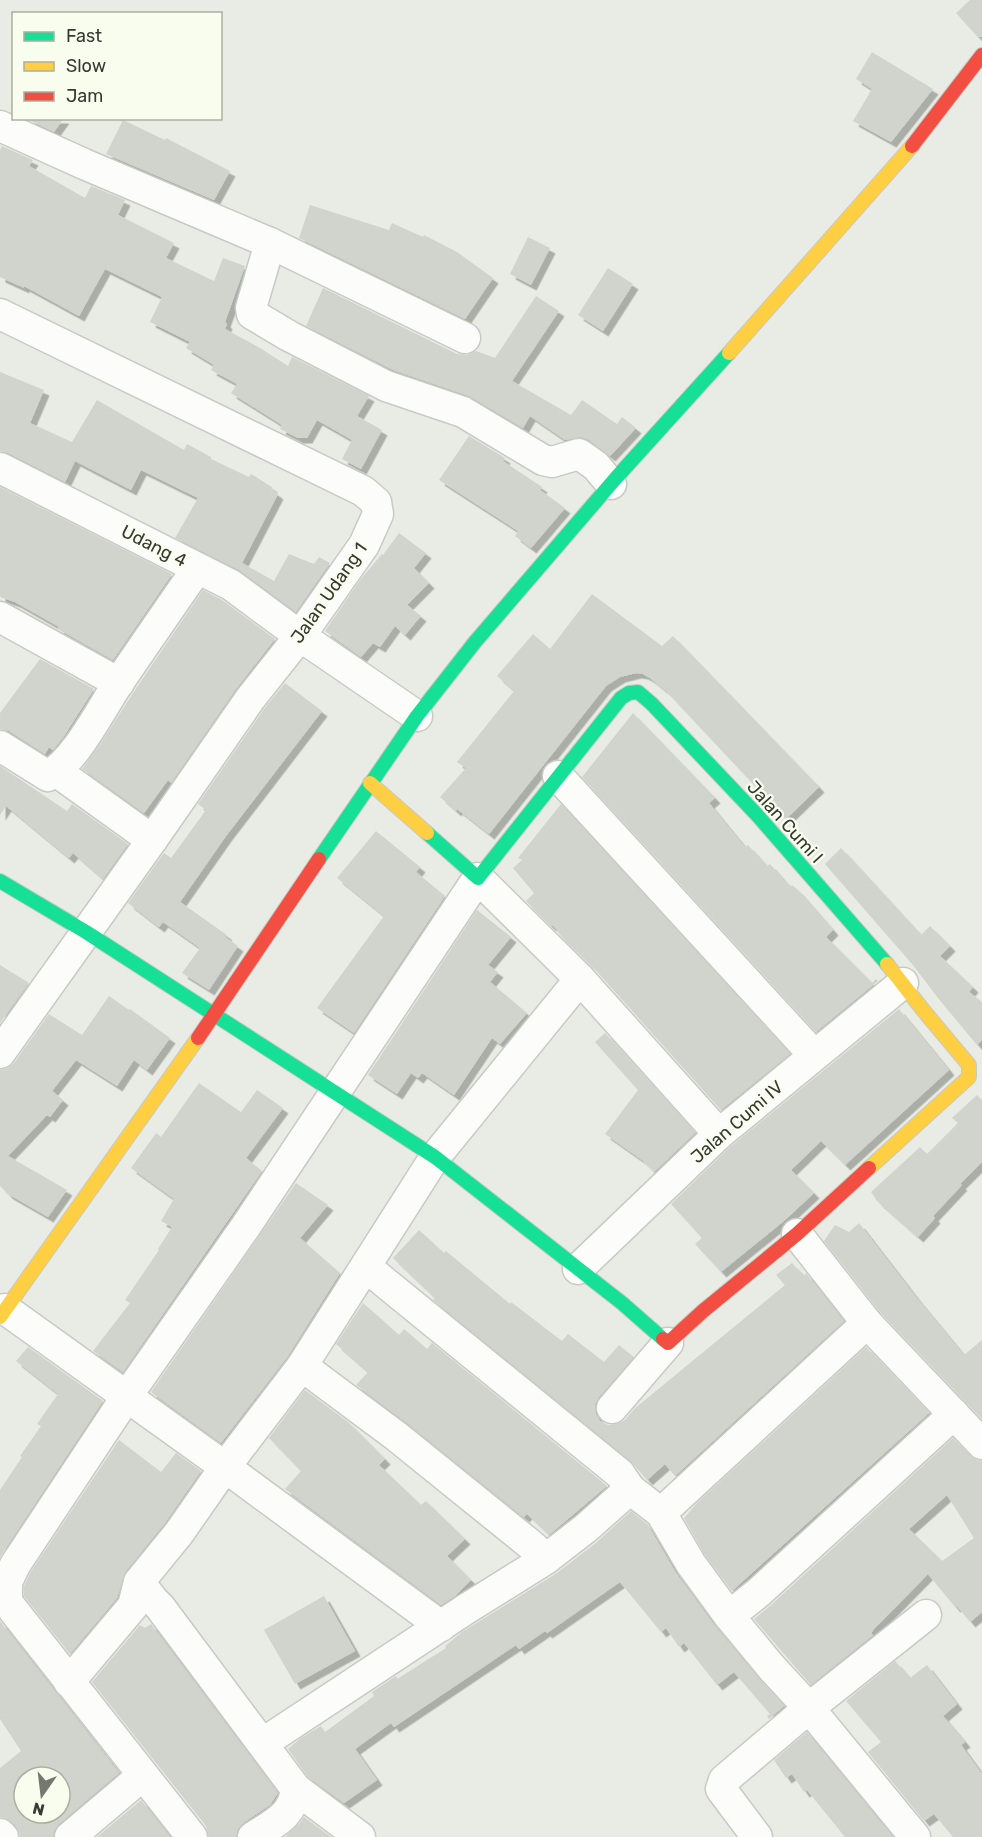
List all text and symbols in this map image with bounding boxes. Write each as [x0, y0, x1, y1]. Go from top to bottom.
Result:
legend [12, 12, 222, 120]
text: Fast [66, 25, 102, 47]
text: Slow [66, 55, 106, 77]
text: Jam [66, 85, 103, 107]
street label: Udang 4 [118, 520, 190, 572]
street label: Jalan Udang 1 [286, 538, 372, 648]
street label: Jalan Cumi I [742, 776, 828, 868]
street label: Jalan Cumi IV [686, 1076, 788, 1168]
north arrow [12, 1765, 72, 1825]
text: N [31, 1798, 46, 1820]

